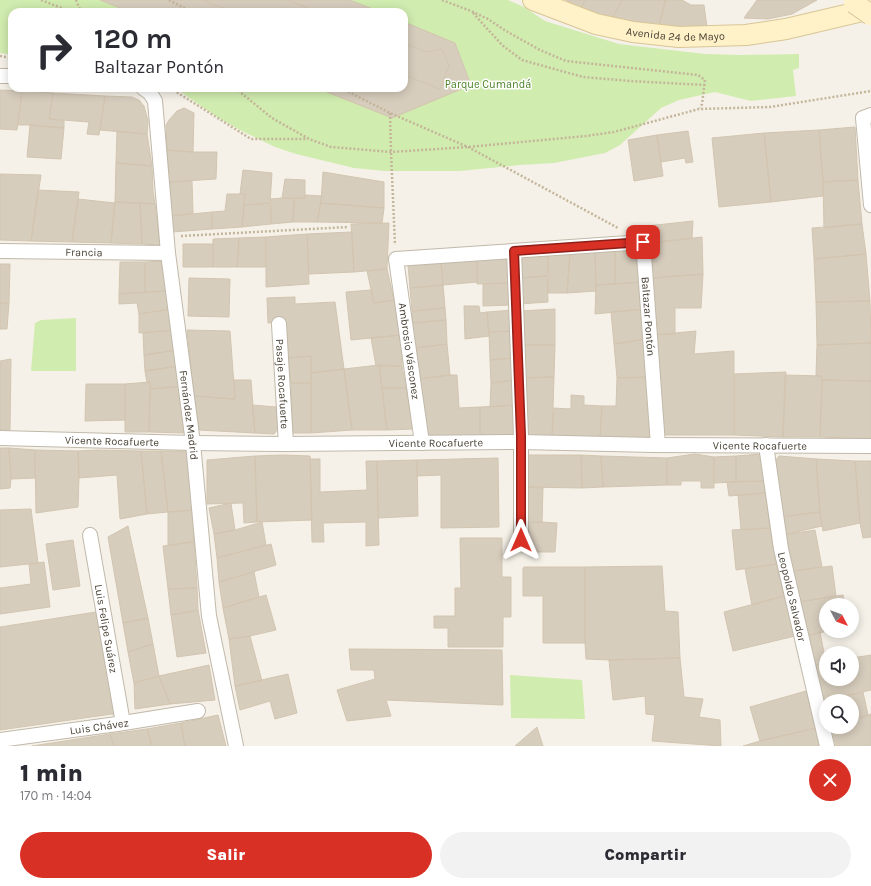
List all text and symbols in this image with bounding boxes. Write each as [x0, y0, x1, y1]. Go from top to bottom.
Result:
text: 120 m [94, 22, 172, 55]
icon: right [28, 24, 80, 76]
street label: Avenida 24 de Mayo [625, 24, 725, 44]
text: Baltazar Pontón [94, 56, 224, 78]
park label: Parque Cumandá [445, 78, 531, 91]
pin [626, 225, 660, 259]
icon: arrive [632, 231, 654, 253]
street label: Francia [65, 245, 103, 259]
street label: Baltazar Pontón [639, 276, 658, 357]
street label: Ambrosio Vásconez [396, 302, 422, 400]
street label: Pasaje Rocafuerte [273, 339, 292, 430]
street label: Fernández Madrid [177, 369, 201, 460]
street label: Vicente Rocafuerte [65, 433, 160, 449]
street label: Vicente Rocafuerte [389, 436, 483, 450]
street label: Vicente Rocafuerte [713, 439, 807, 452]
position arrow [500, 519, 542, 561]
street label: Leopoldo Salvador [775, 551, 809, 643]
street label: Luis Felipe Suárez [92, 583, 121, 674]
north arrow [819, 598, 859, 638]
map controls [819, 598, 859, 734]
button: sound [819, 646, 859, 686]
button: search [819, 694, 859, 734]
street label: Luis Chávez [69, 716, 129, 737]
text: 1 min [20, 759, 83, 787]
button: close [809, 759, 851, 801]
text: 170 m · 14:04 [20, 788, 91, 803]
button: Salir [20, 832, 432, 878]
button: Compartir [440, 832, 851, 878]

